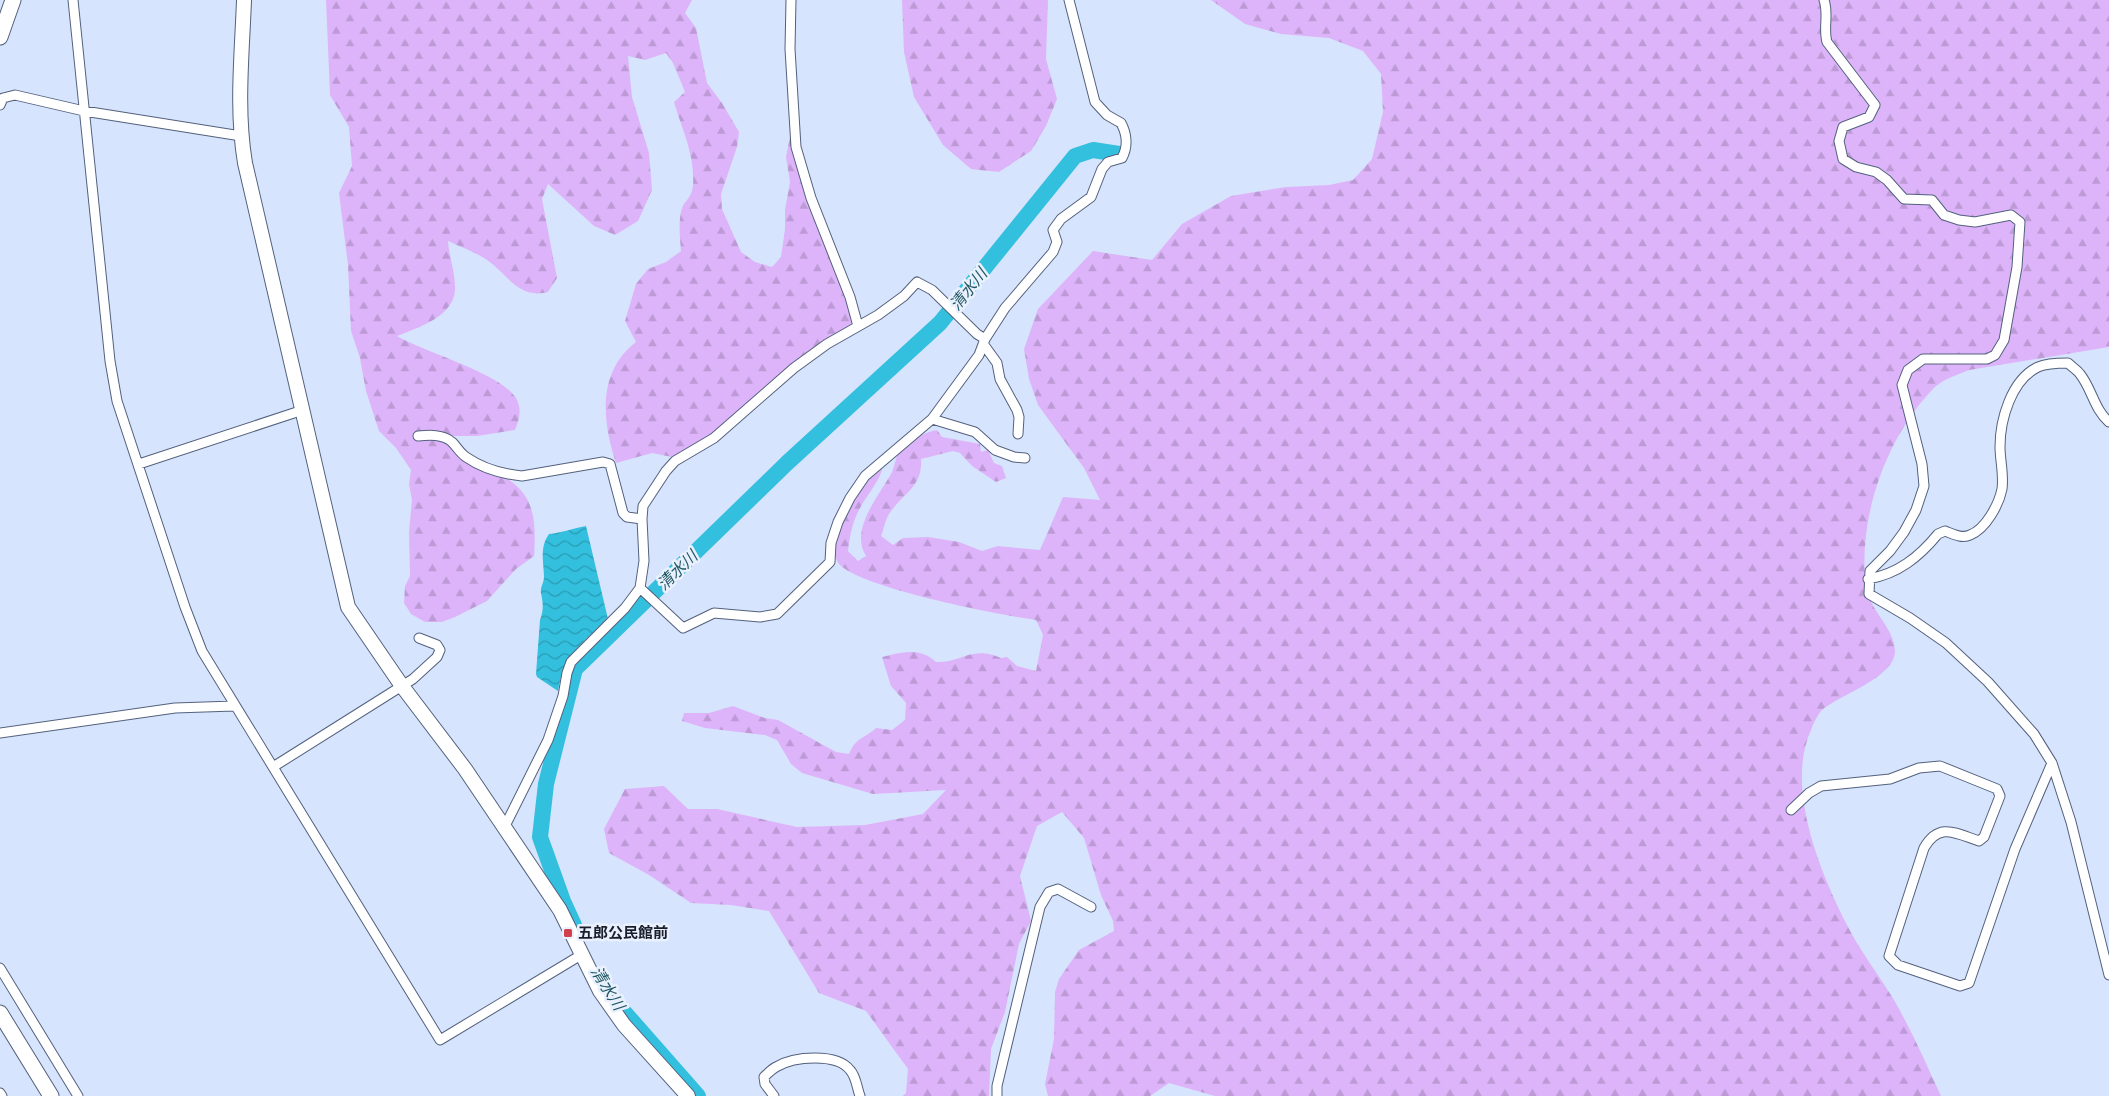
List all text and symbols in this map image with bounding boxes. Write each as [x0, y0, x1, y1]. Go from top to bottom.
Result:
water label: 清水川 [945, 263, 991, 313]
water label: 清水川 [653, 545, 702, 593]
place label: 五郎公民館前 [578, 923, 668, 941]
marker: 五郎公民館前 [562, 927, 574, 939]
water label: 清水川 [588, 962, 630, 1015]

